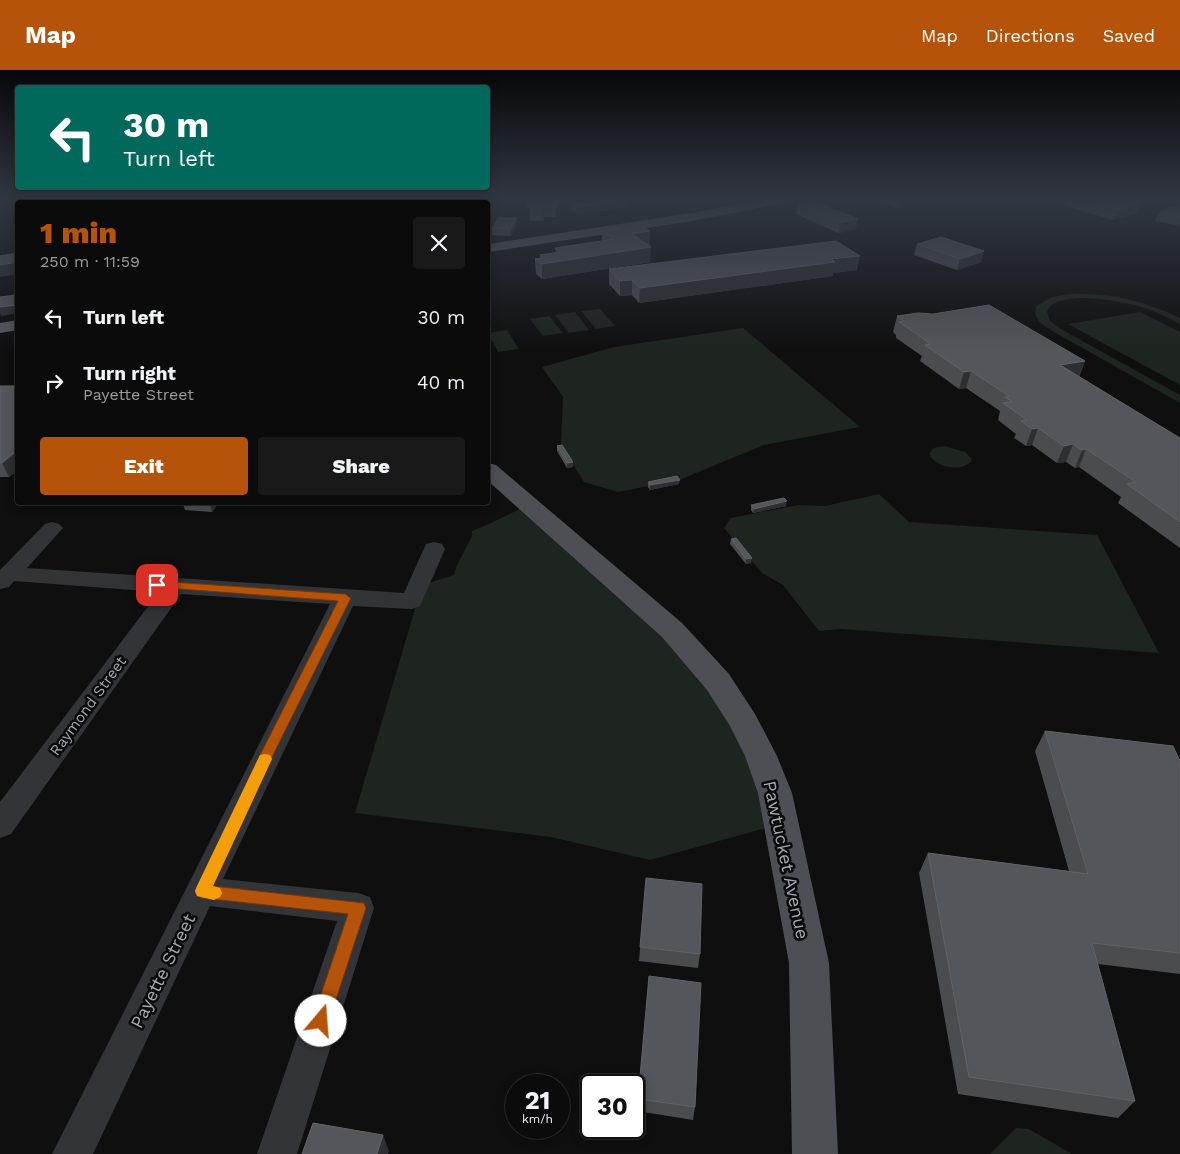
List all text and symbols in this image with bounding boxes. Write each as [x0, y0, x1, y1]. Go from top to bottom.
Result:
text: Map [25, 21, 76, 49]
text: Map [921, 25, 958, 46]
text: Directions [986, 25, 1075, 46]
text: Saved [1103, 25, 1155, 46]
text: 30 m [123, 104, 209, 146]
icon: left [40, 105, 105, 170]
text: Turn left [123, 146, 215, 171]
text: 1 min [40, 215, 117, 250]
button: close [413, 217, 465, 269]
text: 250 m · 11:59 [40, 252, 140, 271]
icon: left [40, 304, 68, 332]
text: Turn left [83, 306, 164, 329]
text: 30 m [418, 306, 465, 329]
text: Turn right [83, 362, 176, 385]
icon: right [40, 369, 68, 397]
text: 40 m [417, 371, 465, 394]
text: Payette Street [83, 385, 194, 404]
button: Exit [40, 437, 248, 495]
button: Share [258, 437, 465, 495]
pin [136, 564, 178, 606]
icon: arrive [143, 571, 171, 599]
street label: Raymond Street [46, 652, 130, 759]
street label: Pawtucket Avenue [759, 779, 814, 941]
street label: Payette Street [126, 910, 200, 1031]
position arrow [294, 994, 346, 1046]
speed limit sign: 30 [580, 1074, 645, 1139]
text: 21 [525, 1086, 550, 1115]
text: km/h [522, 1112, 553, 1126]

